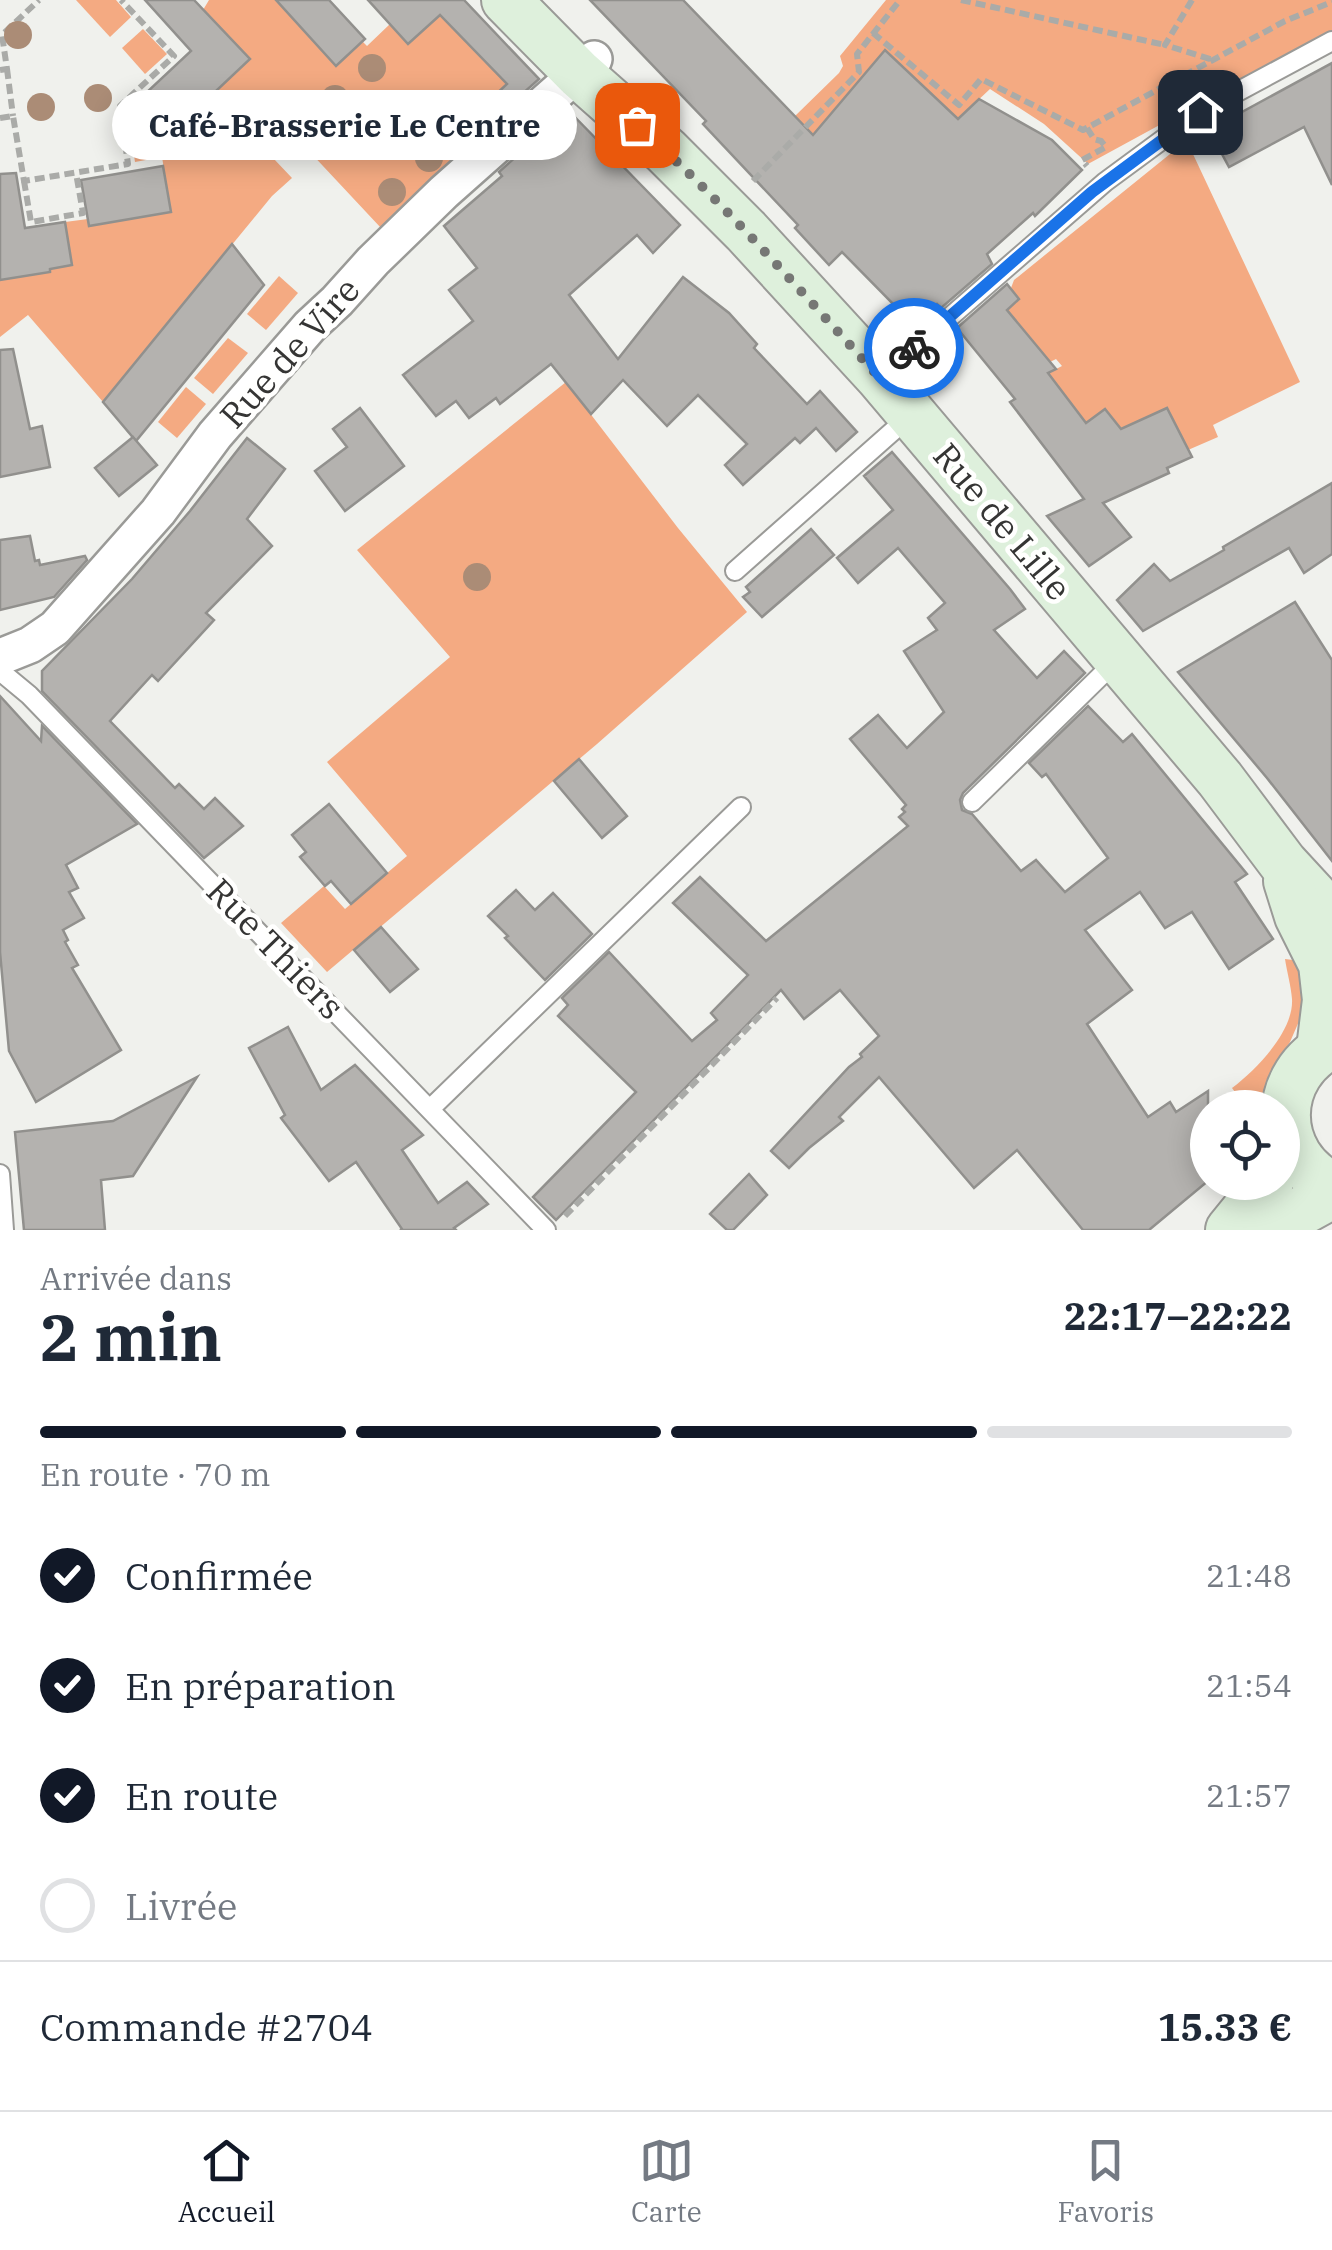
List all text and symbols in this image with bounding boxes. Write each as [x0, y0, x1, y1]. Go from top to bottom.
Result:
pin [1158, 70, 1243, 155]
pin [595, 83, 680, 168]
icon: home [1173, 85, 1228, 140]
callout: Café-Brasserie Le Centre [112, 90, 577, 160]
icon: bag [610, 98, 665, 153]
text: Café-Brasserie Le Centre [148, 104, 541, 146]
street label: Rue de Vire [209, 267, 369, 438]
courier [864, 298, 964, 398]
icon: bike [887, 321, 942, 376]
street label: Rue de Lille [924, 433, 1082, 610]
street label: Rue Thiers [197, 868, 354, 1029]
map controls [1190, 1090, 1300, 1200]
button: locate [1190, 1090, 1300, 1200]
text: Arrivée dans [40, 1257, 232, 1299]
text: 22:17–22:22 [1064, 1291, 1292, 1340]
text: 2 min [40, 1294, 222, 1379]
text: En route · 70 m [40, 1453, 270, 1495]
icon: check [40, 1548, 95, 1603]
text: Confirmée [125, 1551, 313, 1600]
text: 21:48 [1206, 1554, 1292, 1596]
icon: check [40, 1658, 95, 1713]
text: En préparation [125, 1661, 396, 1710]
text: 21:54 [1206, 1664, 1292, 1706]
icon: check [40, 1768, 95, 1823]
text: En route [125, 1771, 278, 1820]
text: 21:57 [1206, 1774, 1292, 1816]
text: Livrée [125, 1881, 237, 1930]
text: Commande #2704 [40, 2002, 373, 2051]
text: 15.33 € [1158, 2002, 1292, 2051]
tab: Accueil [178, 2133, 275, 2230]
tab: Carte [631, 2133, 702, 2230]
tab: Favoris [1057, 2133, 1154, 2230]

